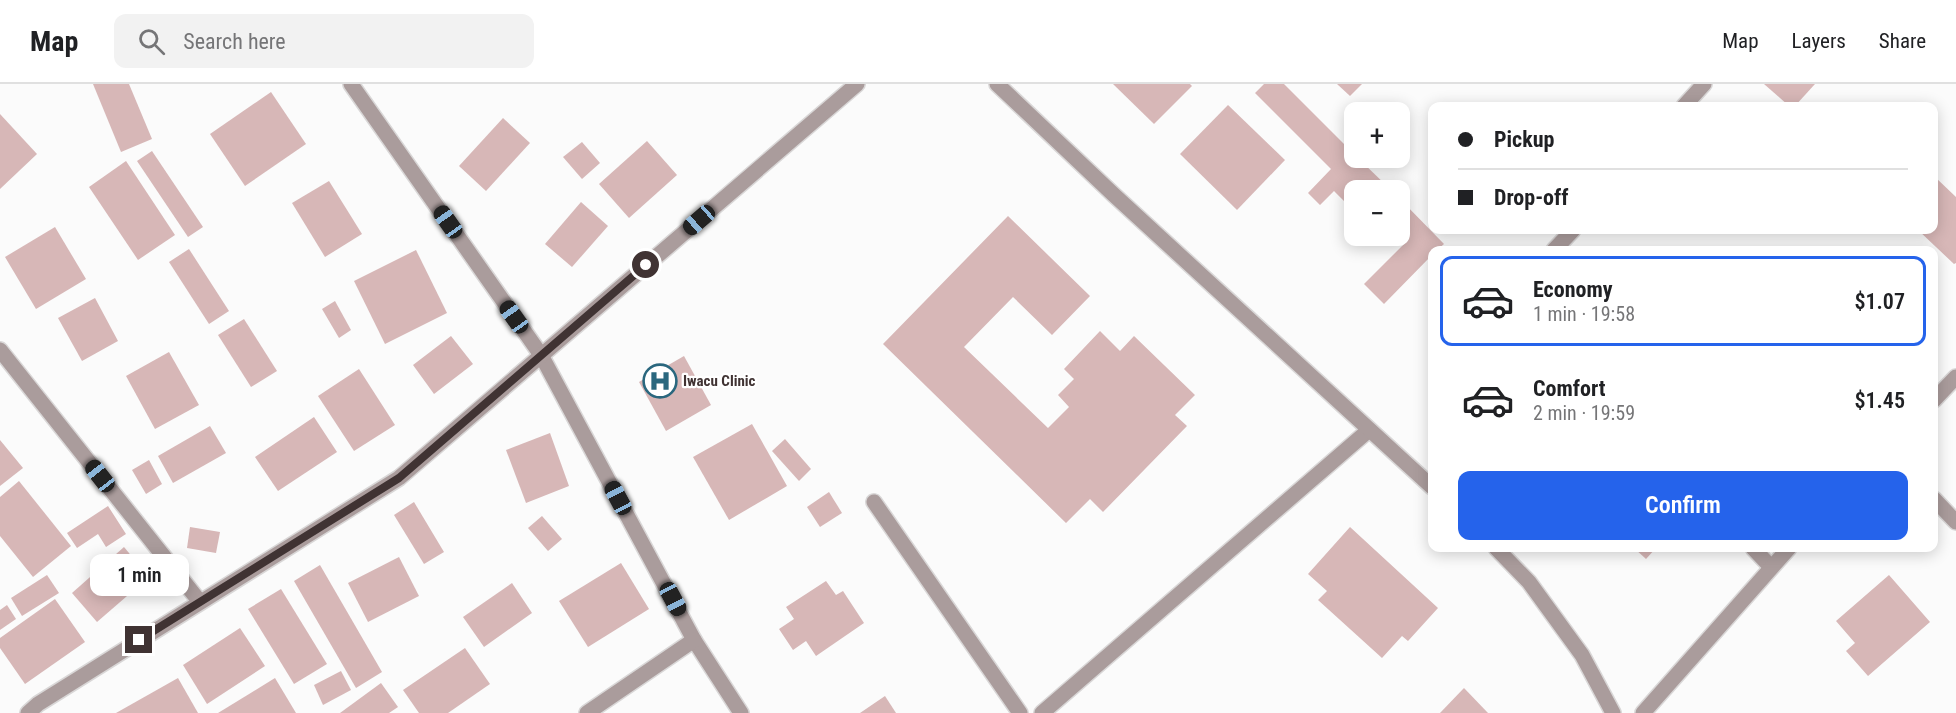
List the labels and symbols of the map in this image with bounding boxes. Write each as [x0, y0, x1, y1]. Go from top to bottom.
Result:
car [680, 201, 718, 239]
car [430, 202, 466, 242]
route start [632, 251, 659, 278]
car [496, 297, 532, 337]
hospital icon: Iwacu Clinic [642, 363, 678, 399]
place label: Iwacu Clinic [683, 372, 756, 390]
car [82, 456, 118, 496]
car [602, 478, 634, 518]
callout: 1 min [90, 553, 188, 595]
car [657, 579, 689, 619]
route end [125, 626, 152, 653]

